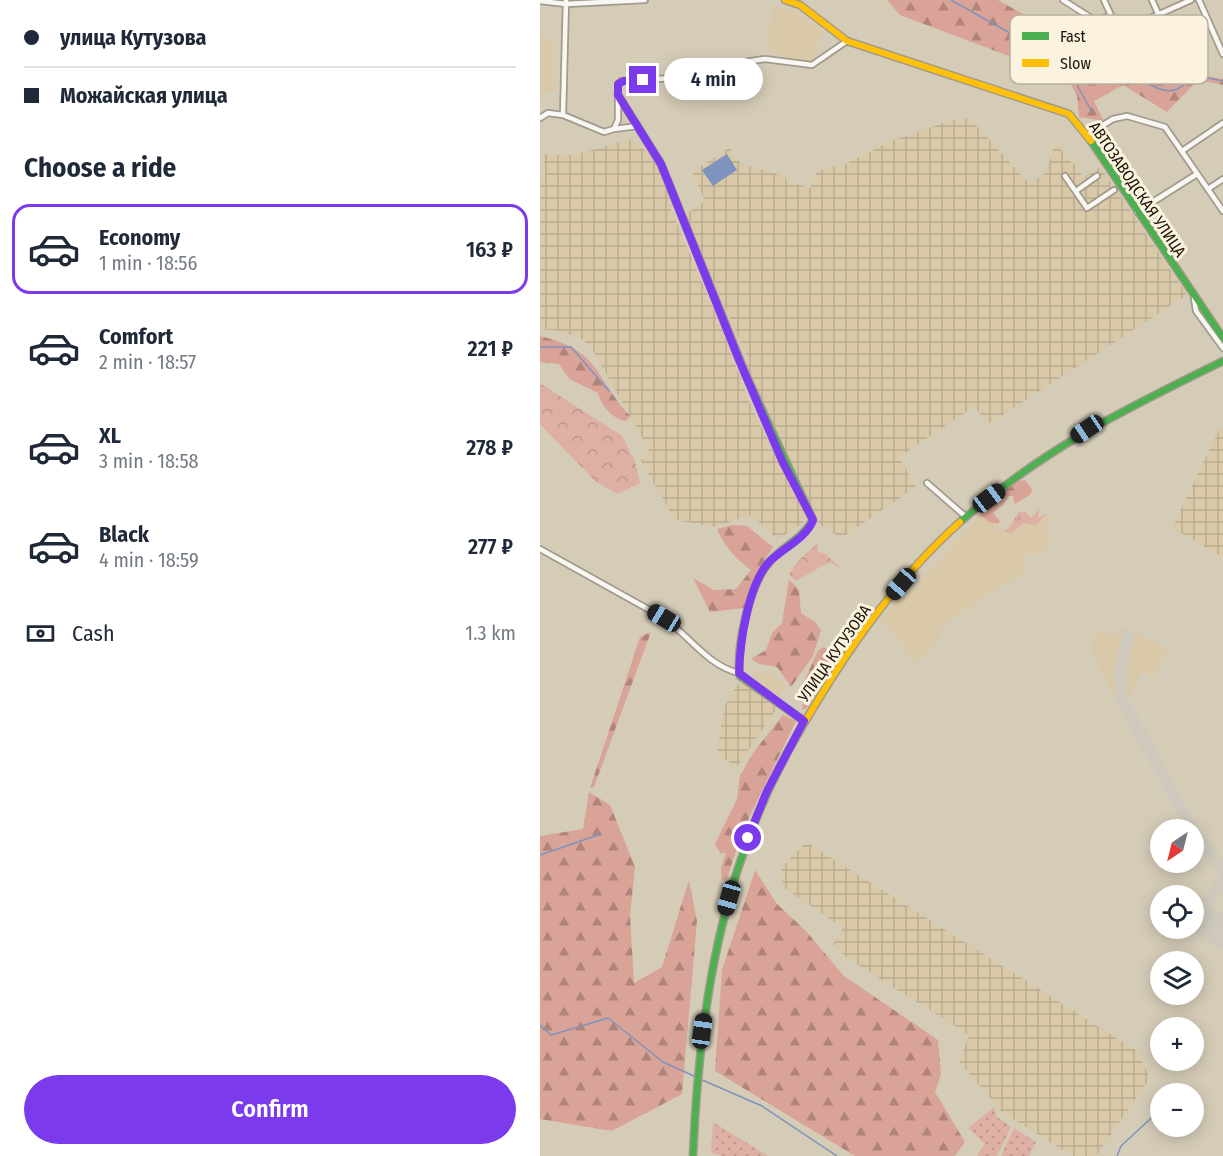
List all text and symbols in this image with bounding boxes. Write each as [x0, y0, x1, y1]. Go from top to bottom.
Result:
legend [1010, 15, 1208, 84]
text: улица Кутузова [60, 24, 207, 51]
text: Fast [1060, 27, 1087, 46]
text: Slow [1060, 54, 1091, 73]
callout: 4 min [664, 59, 763, 101]
route end [629, 66, 656, 93]
text: 4 min [691, 67, 736, 91]
text: Можайская улица [60, 82, 228, 109]
street label: АВТОЗАВОДСКАЯ УЛИЦА [1085, 118, 1190, 261]
text: Choose a ride [24, 152, 176, 184]
icon: car [27, 222, 81, 276]
text: Economy [99, 224, 180, 251]
text: 163 ₽ [466, 236, 513, 263]
text: 1 min · 18:56 [99, 251, 197, 275]
icon: car [27, 321, 81, 375]
text: Comfort [99, 323, 173, 350]
text: 221 ₽ [468, 335, 513, 362]
text: 2 min · 18:57 [99, 350, 196, 374]
car [1067, 411, 1107, 447]
icon: car [27, 420, 81, 474]
text: XL [99, 422, 121, 449]
text: 278 ₽ [466, 434, 513, 461]
text: 3 min · 18:58 [99, 449, 199, 473]
car [969, 480, 1009, 516]
icon: car [27, 519, 81, 573]
text: Black [99, 521, 149, 548]
text: 277 ₽ [468, 533, 513, 560]
text: 4 min · 18:59 [99, 548, 199, 572]
car [882, 565, 920, 603]
car [644, 601, 684, 635]
street label: УЛИЦА КУТУЗОВА [793, 601, 875, 706]
icon: cash [24, 617, 57, 650]
text: Cash [72, 620, 115, 647]
text: 1.3 km [465, 621, 516, 645]
north arrow [1150, 819, 1204, 873]
map controls [1150, 819, 1204, 1137]
route start [734, 824, 761, 851]
car [715, 878, 743, 918]
button: locate [1150, 885, 1204, 939]
button: layers [1150, 951, 1204, 1005]
car [691, 1012, 713, 1050]
button: + [1150, 1017, 1204, 1071]
button: Confirm [24, 1075, 516, 1144]
button: − [1150, 1083, 1204, 1137]

